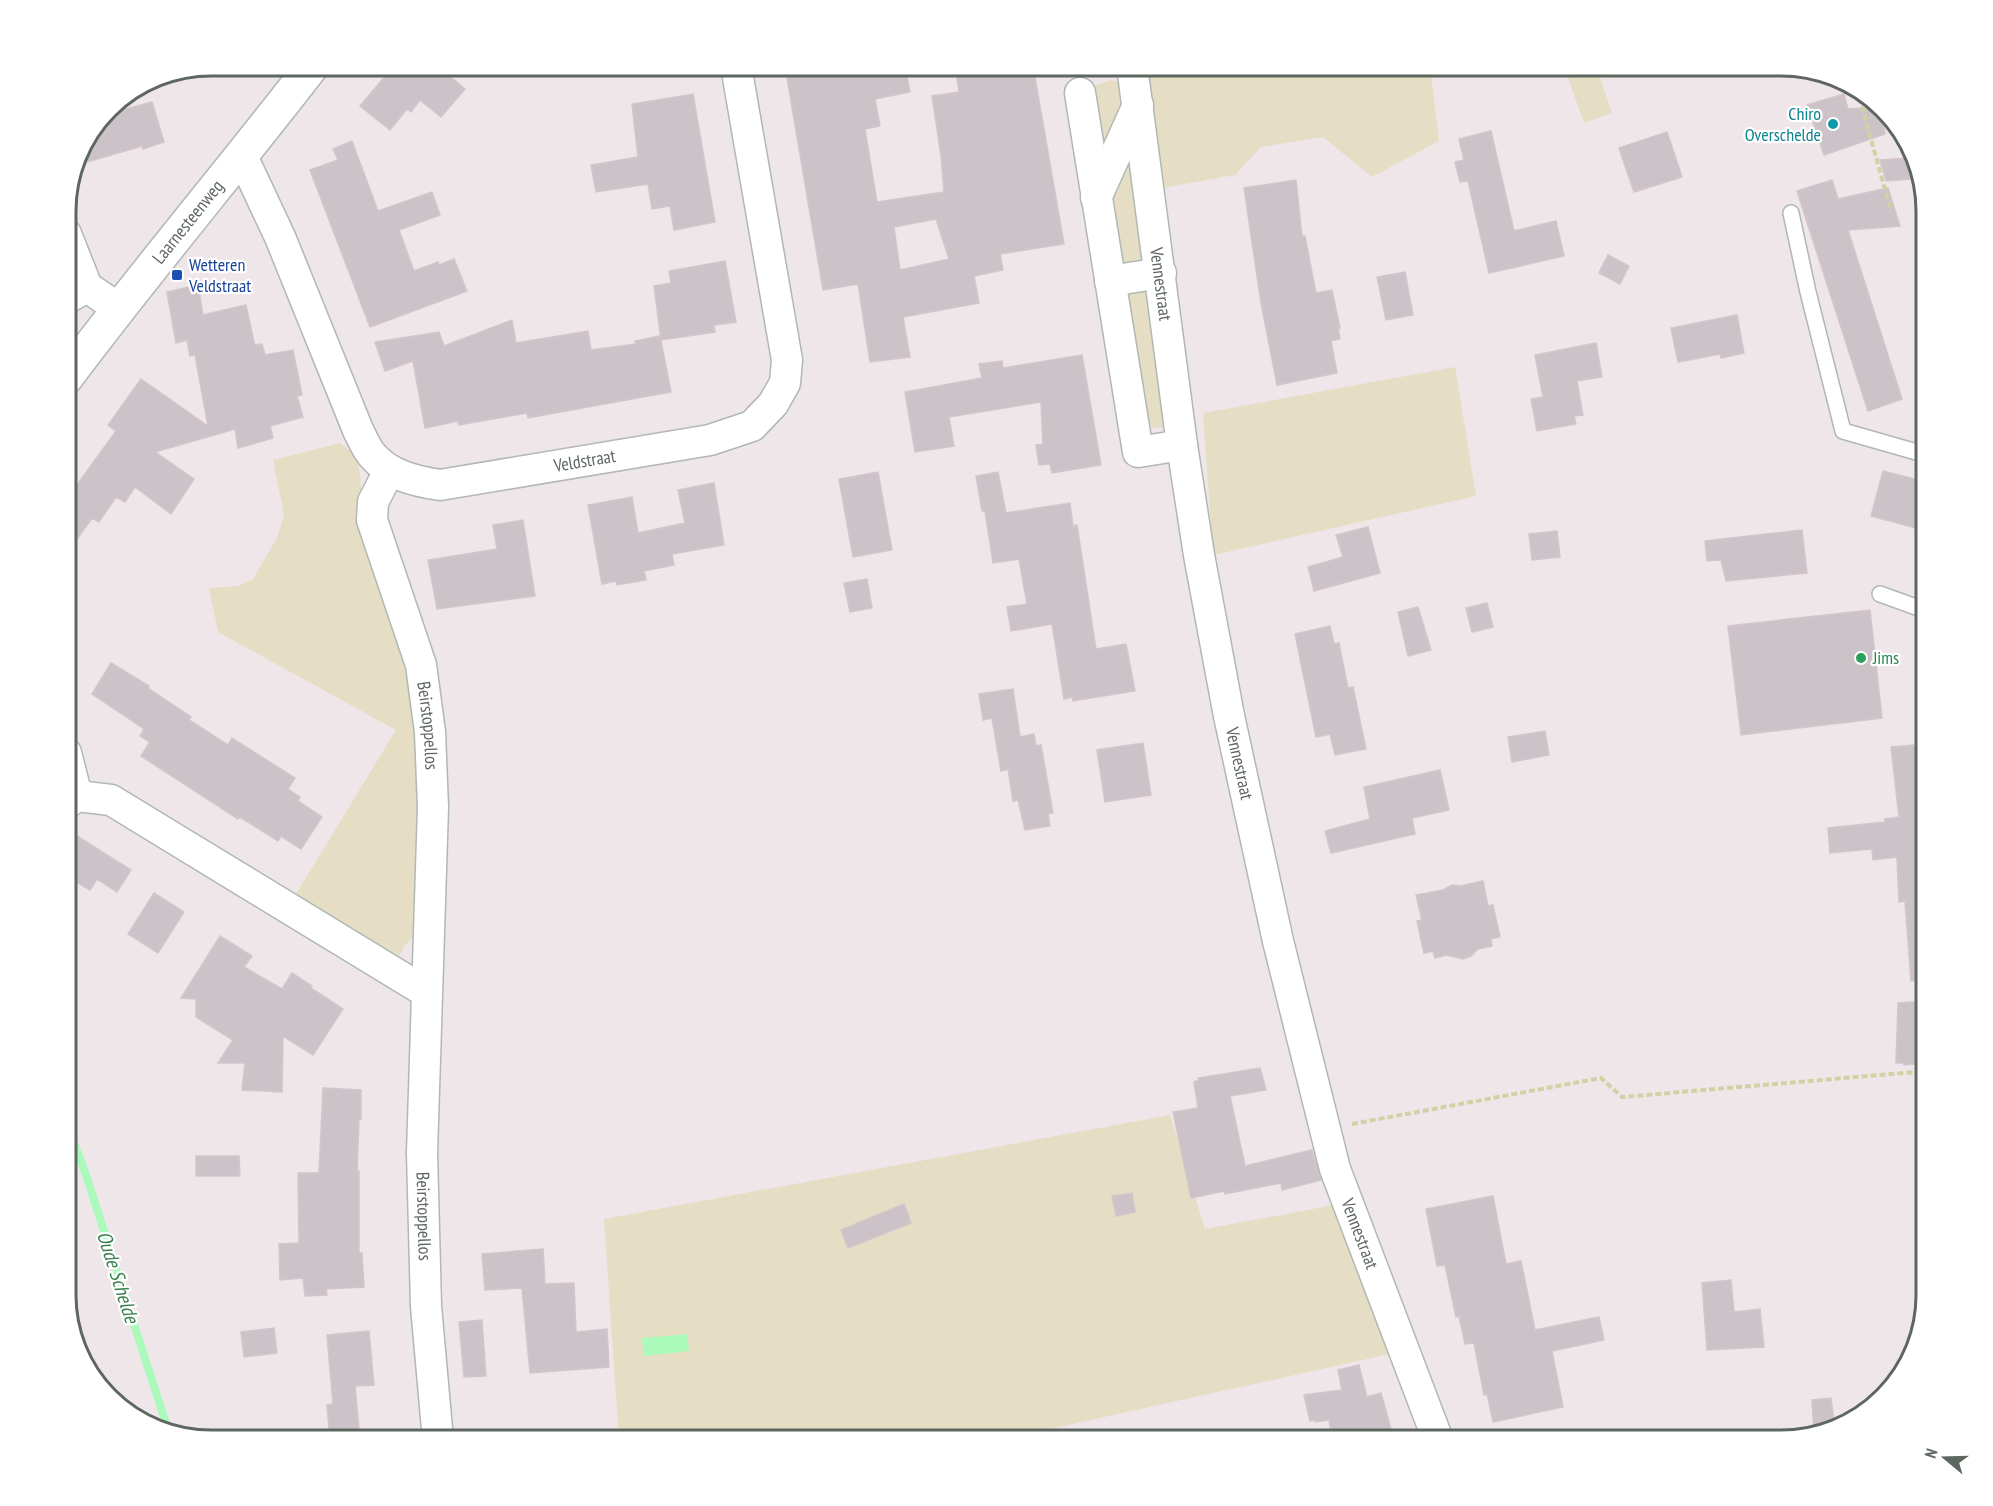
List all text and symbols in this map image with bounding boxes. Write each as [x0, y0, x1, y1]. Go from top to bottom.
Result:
place label: Chiro Overschelde [1745, 102, 1821, 146]
marker: Chiro Overschelde [1826, 117, 1840, 131]
street label: Laarnesteenweg [147, 175, 228, 268]
street label: Vennestraat [1145, 245, 1177, 322]
place label: Wetteren Veldstraat [188, 253, 251, 297]
marker: Wetteren Veldstraat [170, 268, 184, 282]
street label: Veldstraat [551, 444, 617, 477]
place label: Jims [1872, 646, 1899, 669]
marker: Jims [1854, 651, 1868, 665]
street label: Beirstoppellos [412, 680, 444, 770]
street label: Vennestraat [1221, 724, 1259, 802]
street label: Beirstoppellos [411, 1171, 437, 1261]
street label: Vennestraat [1336, 1194, 1384, 1272]
water label: Oude Schelde [91, 1228, 146, 1328]
north arrow [1915, 1428, 1975, 1488]
text: N [1920, 1446, 1942, 1460]

